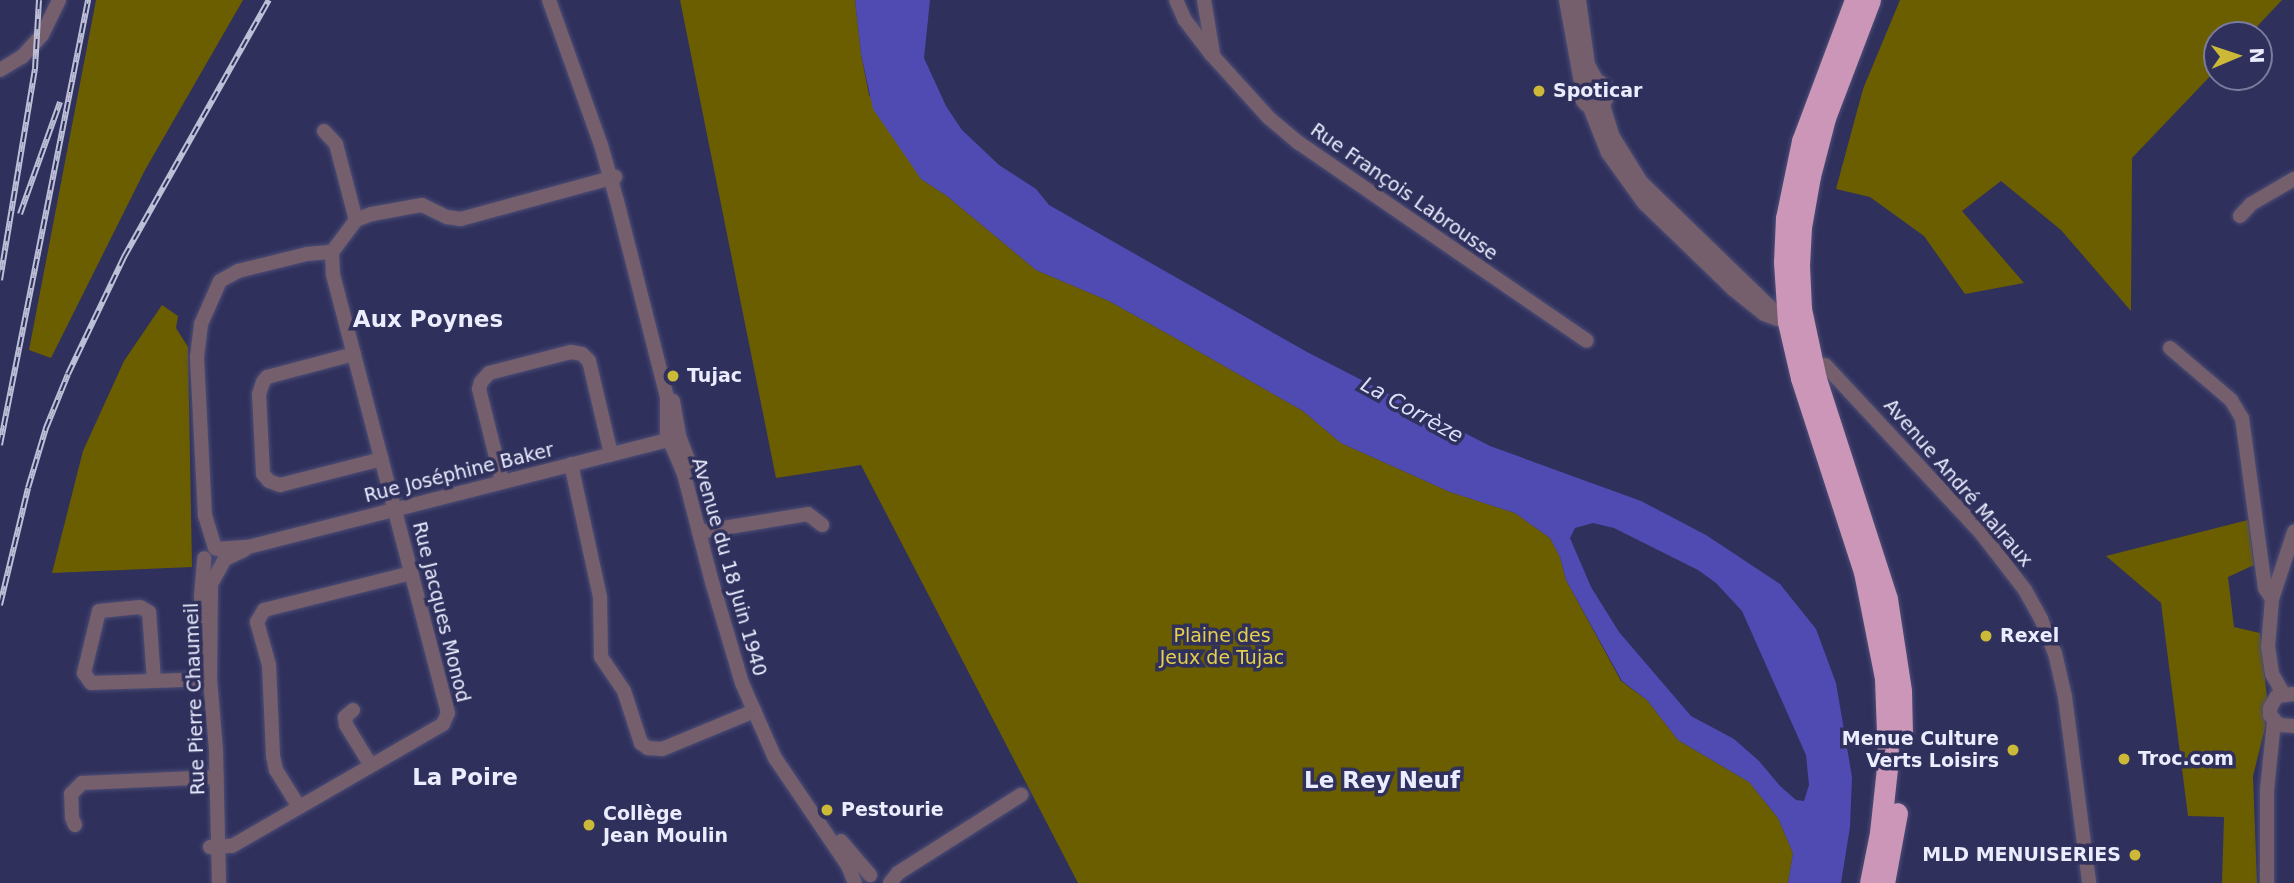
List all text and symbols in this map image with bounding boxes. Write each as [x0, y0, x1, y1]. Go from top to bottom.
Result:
north arrow [2203, 21, 2273, 91]
text: N [2246, 47, 2268, 64]
place label: Spoticar [1553, 80, 1642, 102]
marker: Spoticar [1531, 83, 1547, 99]
street label: Rue François Labrousse [1306, 119, 1502, 265]
district label: Aux Poynes [353, 305, 503, 333]
place label: Tujac [687, 365, 742, 387]
marker: Tujac [665, 368, 681, 384]
water label: La Corrèze [1357, 372, 1467, 448]
street label: Avenue André Malraux [1879, 394, 2037, 572]
street label: Rue Joséphine Baker [362, 438, 556, 508]
street label: Avenue du 18 Juin 1940 [687, 455, 771, 679]
street label: Rue Jacques Monod [408, 519, 474, 705]
street label: Rue Pierre Chaumeil [180, 602, 210, 796]
park label: Plaine des Jeux de Tujac [1160, 625, 1284, 669]
place label: Rexel [2000, 625, 2059, 647]
marker: Rexel [1978, 628, 1994, 644]
place label: Menue Culture Verts Loisirs [1842, 728, 1999, 772]
marker: Menue Culture Verts Loisirs [2005, 742, 2021, 758]
place label: Troc.com [2138, 748, 2234, 770]
marker: Troc.com [2116, 751, 2132, 767]
district label: La Poire [412, 763, 518, 791]
district label: Le Rey Neuf [1304, 766, 1460, 794]
place label: Pestourie [841, 799, 944, 821]
marker: Pestourie [819, 802, 835, 818]
place label: Collège Jean Moulin [603, 803, 728, 847]
marker: Collège Jean Moulin [581, 817, 597, 833]
place label: MLD MENUISERIES [1922, 844, 2121, 866]
marker: MLD MENUISERIES [2127, 847, 2143, 863]

